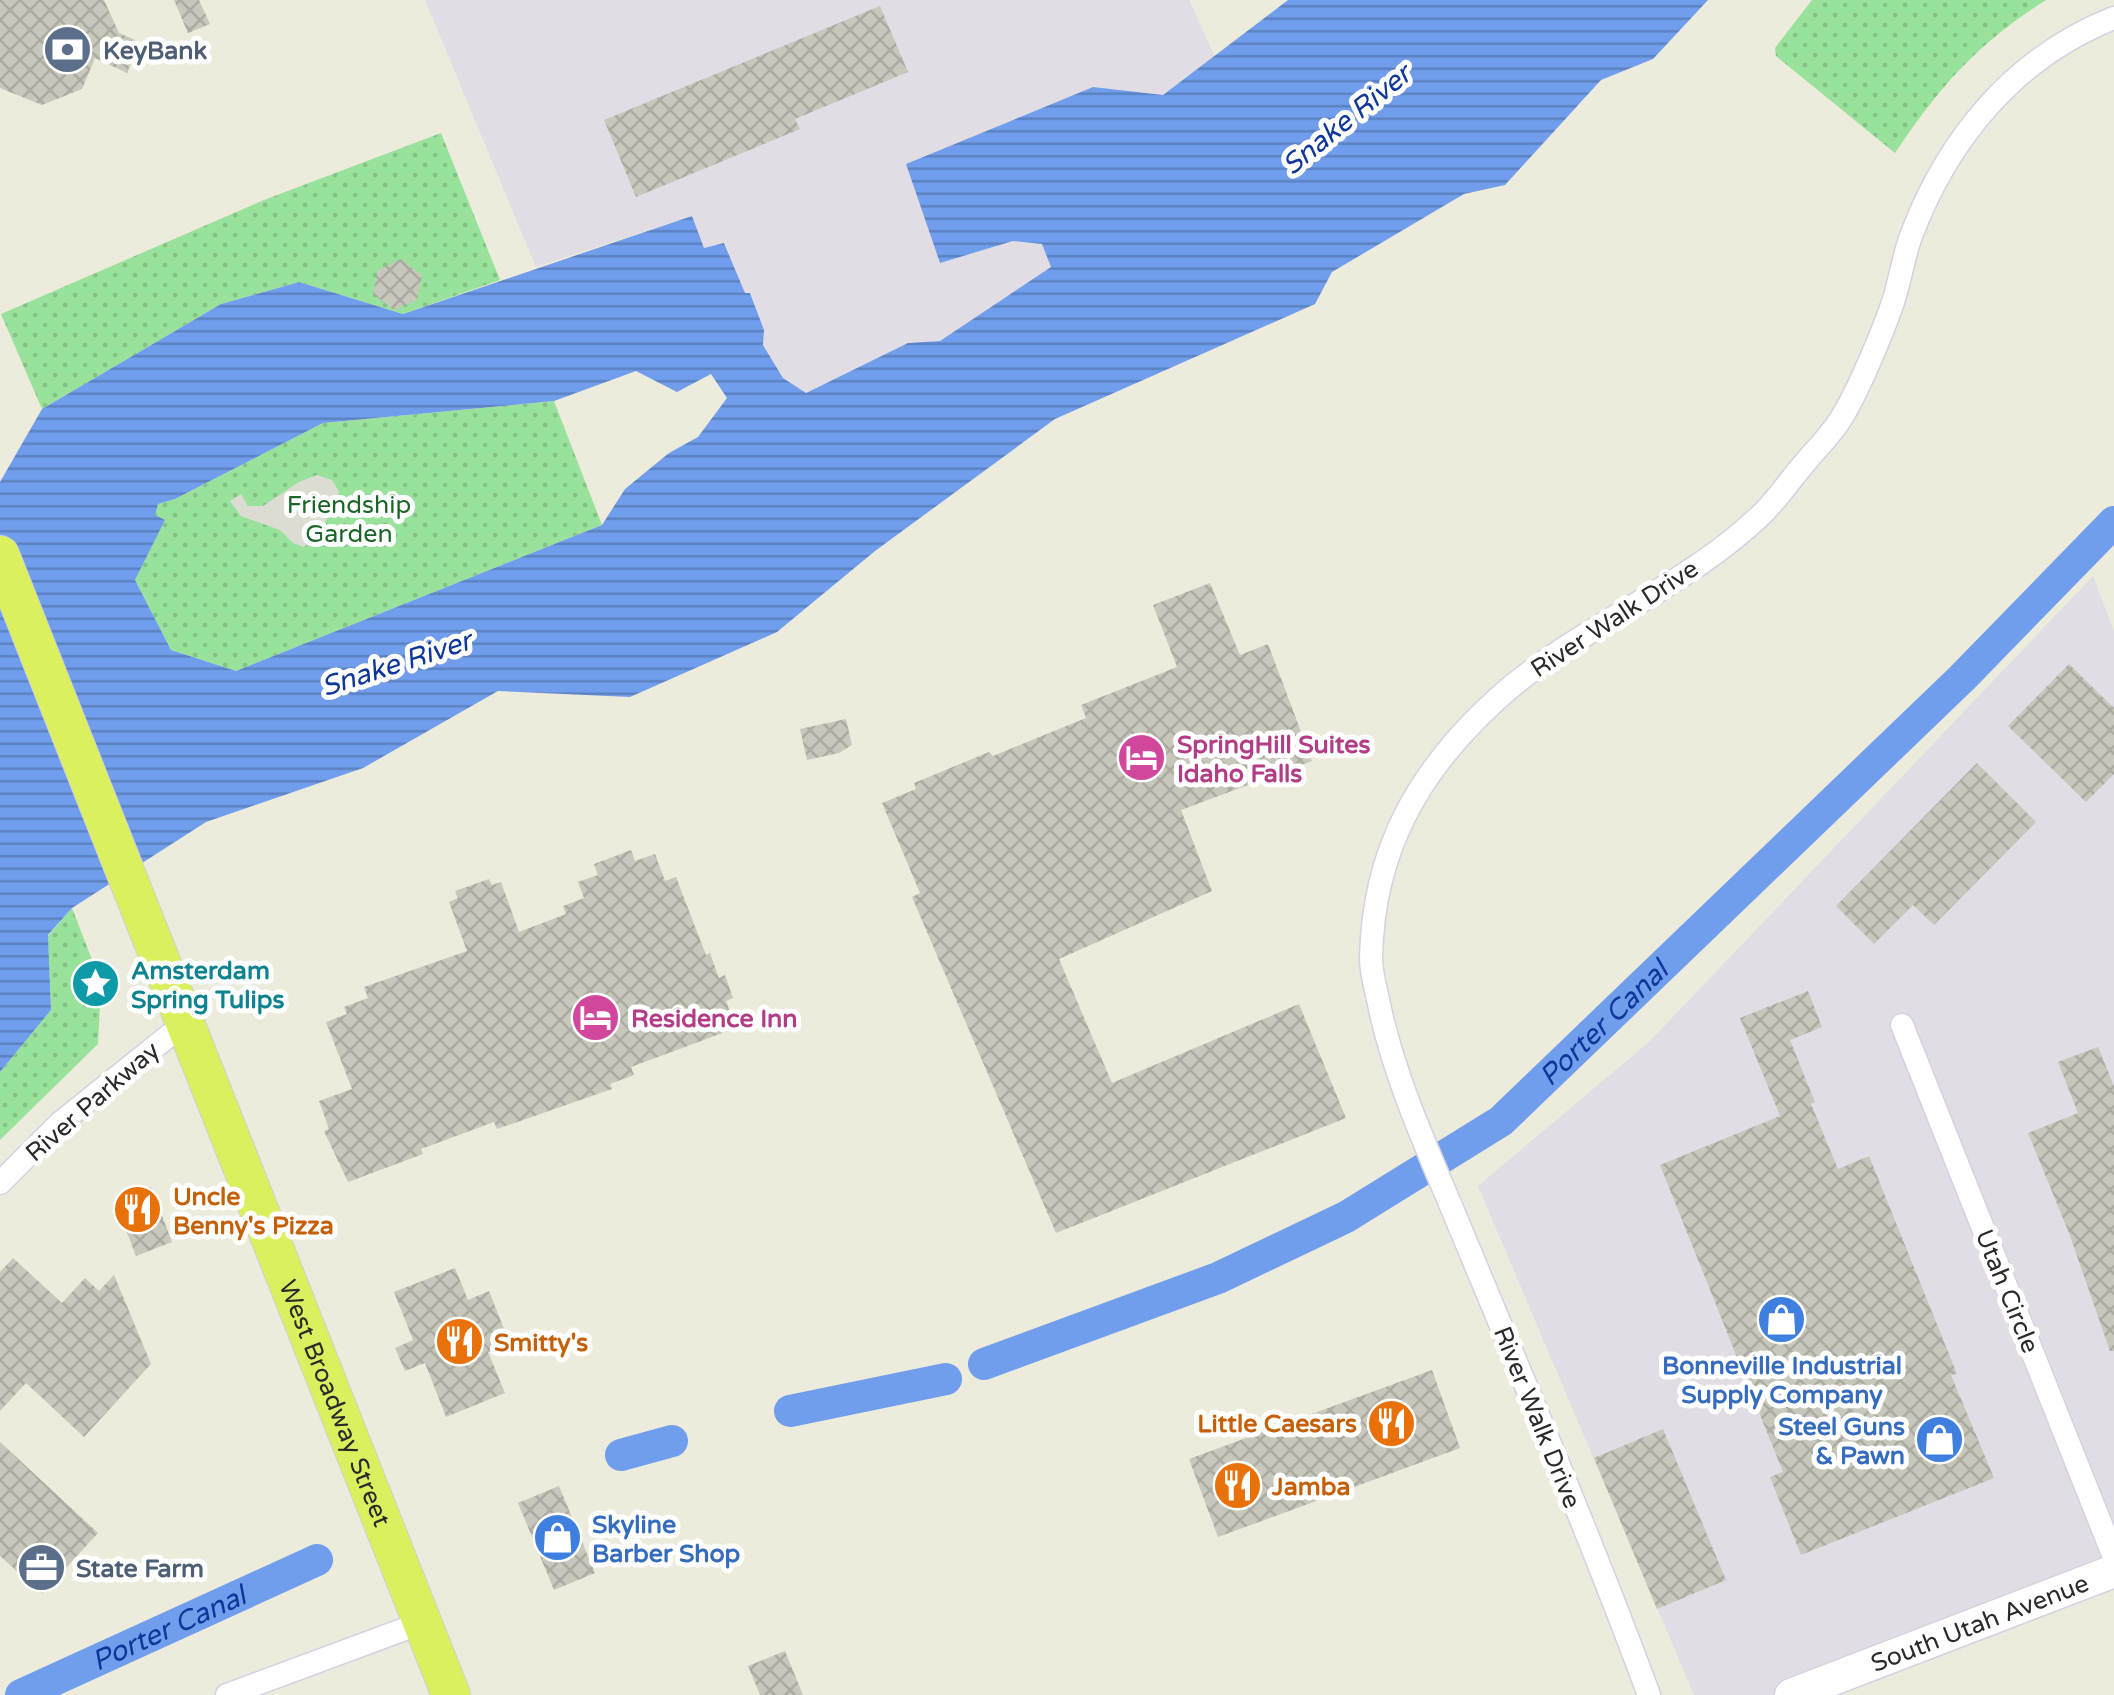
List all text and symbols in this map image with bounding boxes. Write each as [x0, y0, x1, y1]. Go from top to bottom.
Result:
bank icon: KeyBank [42, 24, 94, 76]
place label: KeyBank [103, 36, 208, 66]
water label: Snake River [1275, 55, 1421, 182]
park label: Friendship Garden [287, 490, 411, 549]
street label: River Walk Drive [1525, 554, 1704, 684]
water label: Snake River [317, 623, 479, 704]
place label: SpringHill Suites Idaho Falls [1177, 730, 1370, 789]
hotel icon: SpringHill Suites Idaho Falls [1116, 732, 1168, 784]
water label: Porter Canal [1532, 952, 1677, 1093]
place label: Amsterdam Spring Tulips [131, 956, 284, 1015]
place icon: Amsterdam Spring Tulips [70, 958, 122, 1010]
hotel icon: Residence Inn [570, 992, 622, 1044]
place label: Residence Inn [631, 1004, 798, 1034]
street label: River Parkway [20, 1035, 166, 1168]
place label: Uncle Benny's Pizza [173, 1182, 334, 1241]
restaurant icon: Uncle Benny's Pizza [112, 1184, 164, 1236]
street label: Utah Circle [1969, 1225, 2045, 1358]
street label: West Broadway Street [272, 1276, 397, 1531]
shop icon: Bonneville Industrial Supply Company [1756, 1293, 1808, 1345]
restaurant icon: Smitty's [433, 1316, 485, 1368]
street label: River Walk Drive [1487, 1322, 1587, 1513]
place label: Smitty's [494, 1328, 588, 1358]
place label: Bonneville Industrial Supply Company [1662, 1351, 1902, 1410]
restaurant icon: Little Caesars [1366, 1397, 1418, 1449]
place label: Little Caesars [1197, 1409, 1357, 1439]
place label: Steel Guns & Pawn [1778, 1412, 1905, 1471]
shop icon: Steel Guns & Pawn [1914, 1414, 1966, 1466]
restaurant icon: Jamba [1211, 1460, 1263, 1512]
place label: Jamba [1271, 1472, 1350, 1502]
place label: Skyline Barber Shop [592, 1510, 741, 1569]
shop icon: Skyline Barber Shop [531, 1512, 583, 1564]
office icon: State Farm [15, 1542, 67, 1594]
place label: State Farm [76, 1554, 204, 1584]
street label: South Utah Avenue [1867, 1568, 2093, 1679]
water label: Porter Canal [86, 1578, 254, 1679]

